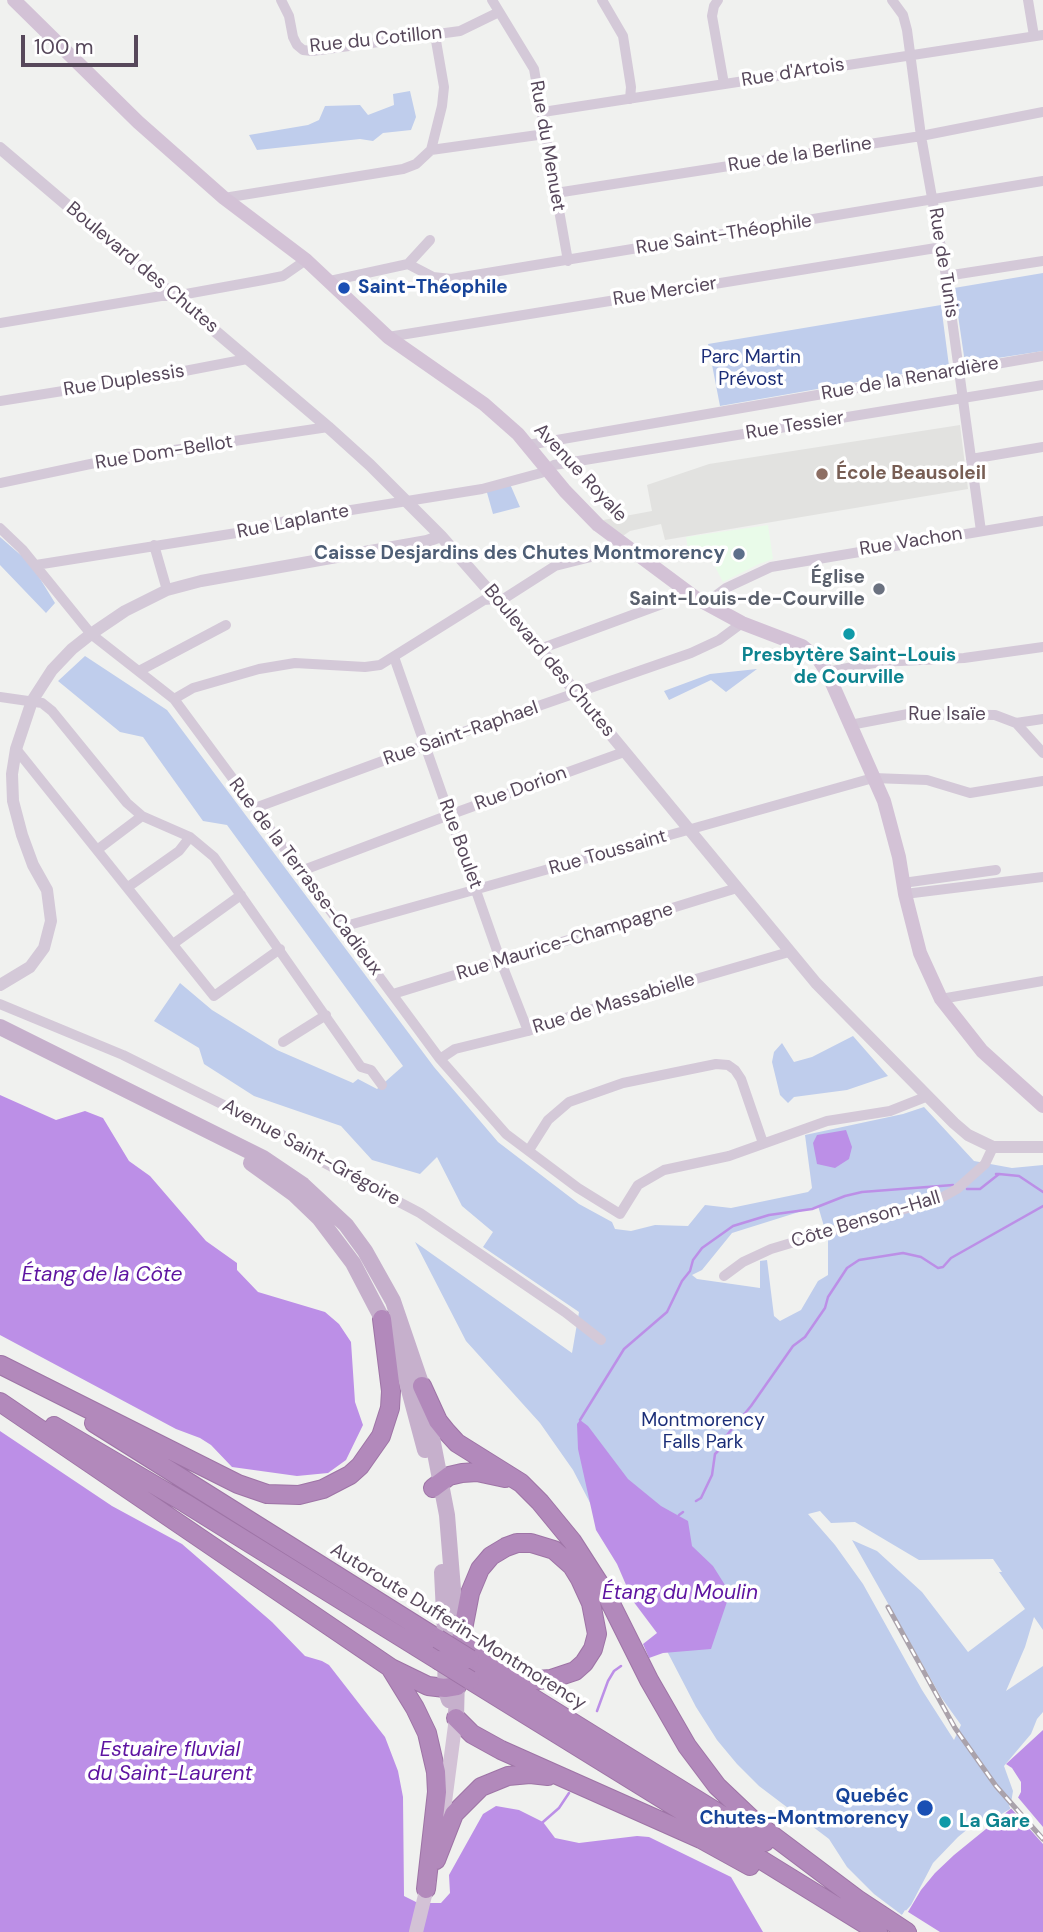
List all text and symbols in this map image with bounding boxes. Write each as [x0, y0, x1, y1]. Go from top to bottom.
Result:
scale bar [24, 21, 142, 65]
street label: Rue du Cotillon [309, 22, 443, 58]
text: 100 m [34, 33, 94, 61]
street label: Rue d'Artois [740, 54, 846, 92]
street label: Rue du Menuet [524, 79, 570, 213]
street label: Rue de la Berline [727, 132, 873, 178]
street label: Boulevard des Chutes [61, 198, 223, 338]
street label: Rue de Tunis [923, 206, 963, 320]
street label: Rue Saint-Théophile [634, 210, 814, 260]
street label: Rue Mercier [612, 273, 718, 311]
place label: Saint-Théophile [358, 277, 508, 299]
marker: Saint-Théophile [336, 280, 352, 296]
park label: Parc Martin Prévost [701, 347, 801, 391]
street label: Rue de la Renardière [820, 352, 1000, 406]
street label: Rue Duplessis [62, 360, 186, 402]
street label: Rue Tessier [744, 407, 846, 445]
street label: Avenue Royale [529, 419, 631, 527]
street label: Rue Dom-Bellot [94, 431, 234, 475]
place label: École Beausoleil [836, 463, 986, 485]
marker: École Beausoleil [814, 466, 830, 482]
street label: Rue Laplante [235, 500, 351, 544]
street label: Rue Vachon [858, 523, 964, 561]
place label: Caisse Desjardins des Chutes Montmorency [314, 543, 725, 565]
marker: Caisse Desjardins des Chutes Montmorency [731, 546, 747, 562]
place label: Église Saint-Louis-de-Courville [629, 567, 865, 611]
street label: Boulevard des Chutes [479, 580, 619, 742]
marker: Église Saint-Louis-de-Courville [871, 581, 887, 597]
marker: Presbytère Saint-Louis de Courville [841, 626, 857, 642]
place label: Presbytère Saint-Louis de Courville [742, 645, 956, 689]
street label: Rue Saint-Raphael [381, 697, 541, 771]
street label: Rue Isaïe [908, 704, 986, 726]
street label: Rue Dorion [472, 762, 570, 816]
street label: Rue de la Terrasse-Cadieux [223, 774, 387, 980]
street label: Rue Boulet [433, 796, 487, 892]
street label: Rue Toussaint [546, 825, 670, 881]
street label: Rue Maurice-Champagne [454, 898, 676, 986]
street label: Rue de Massabielle [530, 969, 698, 1039]
street label: Avenue Saint-Grégoire [218, 1095, 404, 1211]
street label: Côte Benson-Hall [789, 1187, 943, 1253]
water label: Étang de la Côte [22, 1262, 182, 1288]
park label: Montmorency Falls Park [641, 1410, 765, 1454]
street label: Autoroute Dufferin-Montmorency [326, 1539, 590, 1715]
water label: Étang du Moulin [602, 1580, 758, 1606]
water label: Estuaire fluvial du Saint-Laurent [87, 1737, 253, 1787]
place label: Quebéc Chutes-Montmorency [699, 1786, 909, 1830]
marker: Quebéc Chutes-Montmorency [915, 1798, 935, 1818]
place label: La Gare [959, 1811, 1030, 1833]
marker: La Gare [937, 1814, 953, 1830]

